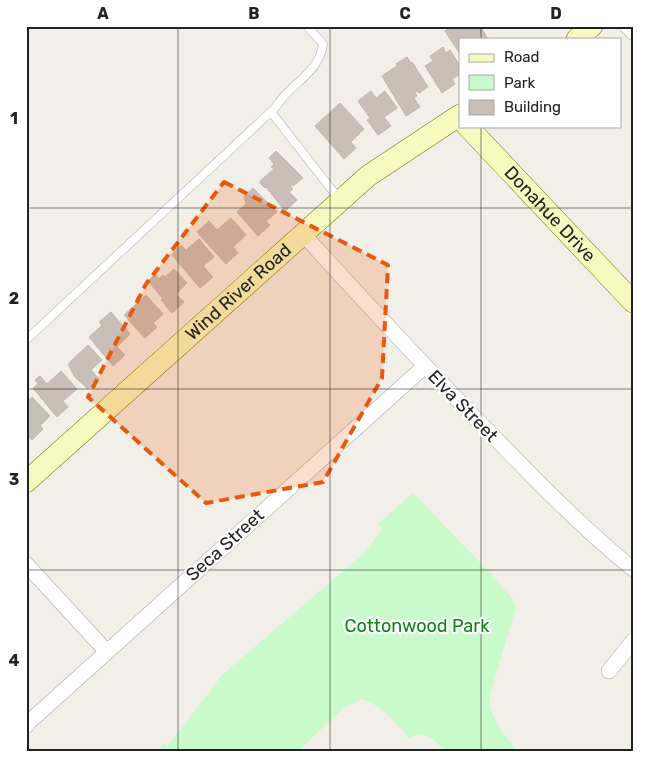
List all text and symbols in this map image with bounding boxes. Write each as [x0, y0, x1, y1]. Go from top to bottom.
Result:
text: A [97, 4, 109, 23]
text: B [248, 4, 260, 23]
text: C [399, 4, 411, 23]
text: D [550, 4, 562, 23]
legend [459, 38, 622, 128]
text: Road [504, 48, 540, 66]
text: Park [504, 74, 535, 92]
text: Building [504, 98, 561, 116]
text: 1 [10, 109, 18, 128]
street label: Donahue Drive [500, 162, 600, 266]
street label: Wind River Road [181, 239, 296, 345]
text: 2 [9, 289, 19, 308]
street label: Elva Street [423, 366, 503, 446]
text: 3 [9, 470, 19, 489]
street label: Seca Street [181, 504, 269, 586]
park label: Cottonwood Park [345, 615, 490, 637]
text: 4 [9, 651, 20, 670]

